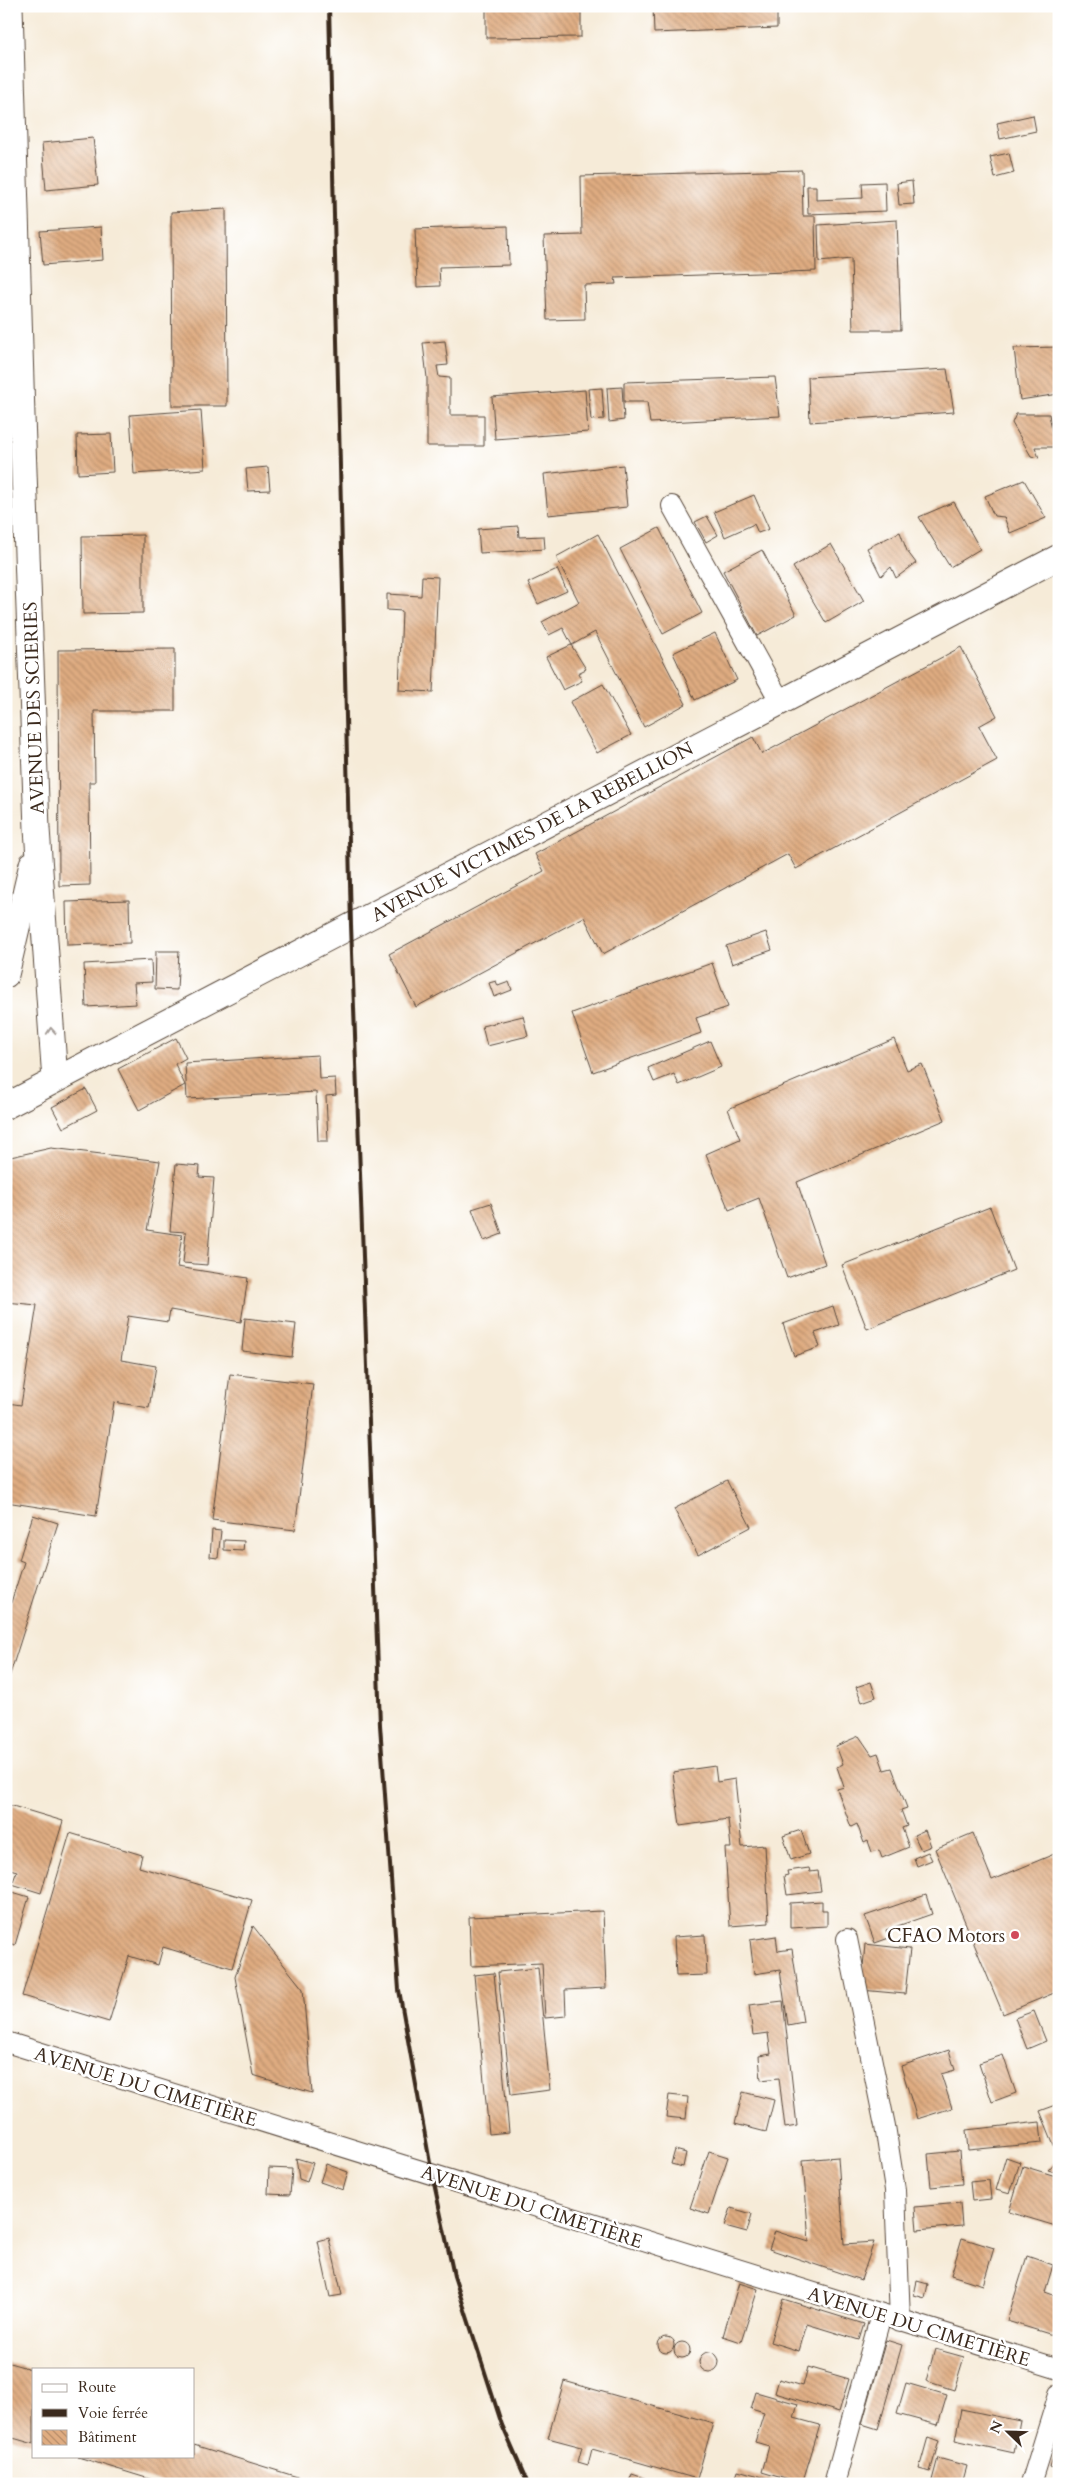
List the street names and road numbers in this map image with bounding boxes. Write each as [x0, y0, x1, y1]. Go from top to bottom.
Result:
street label: AVENUE DES SCIERIES [17, 601, 51, 815]
street label: AVENUE VICTIMES DE LA REBELLION [367, 736, 698, 928]
street label: AVENUE DU CIMETIÈRE [31, 2041, 260, 2133]
street label: AVENUE DU CIMETIÈRE [418, 2159, 646, 2255]
street label: AVENUE DU CIMETIÈRE [804, 2281, 1033, 2373]

